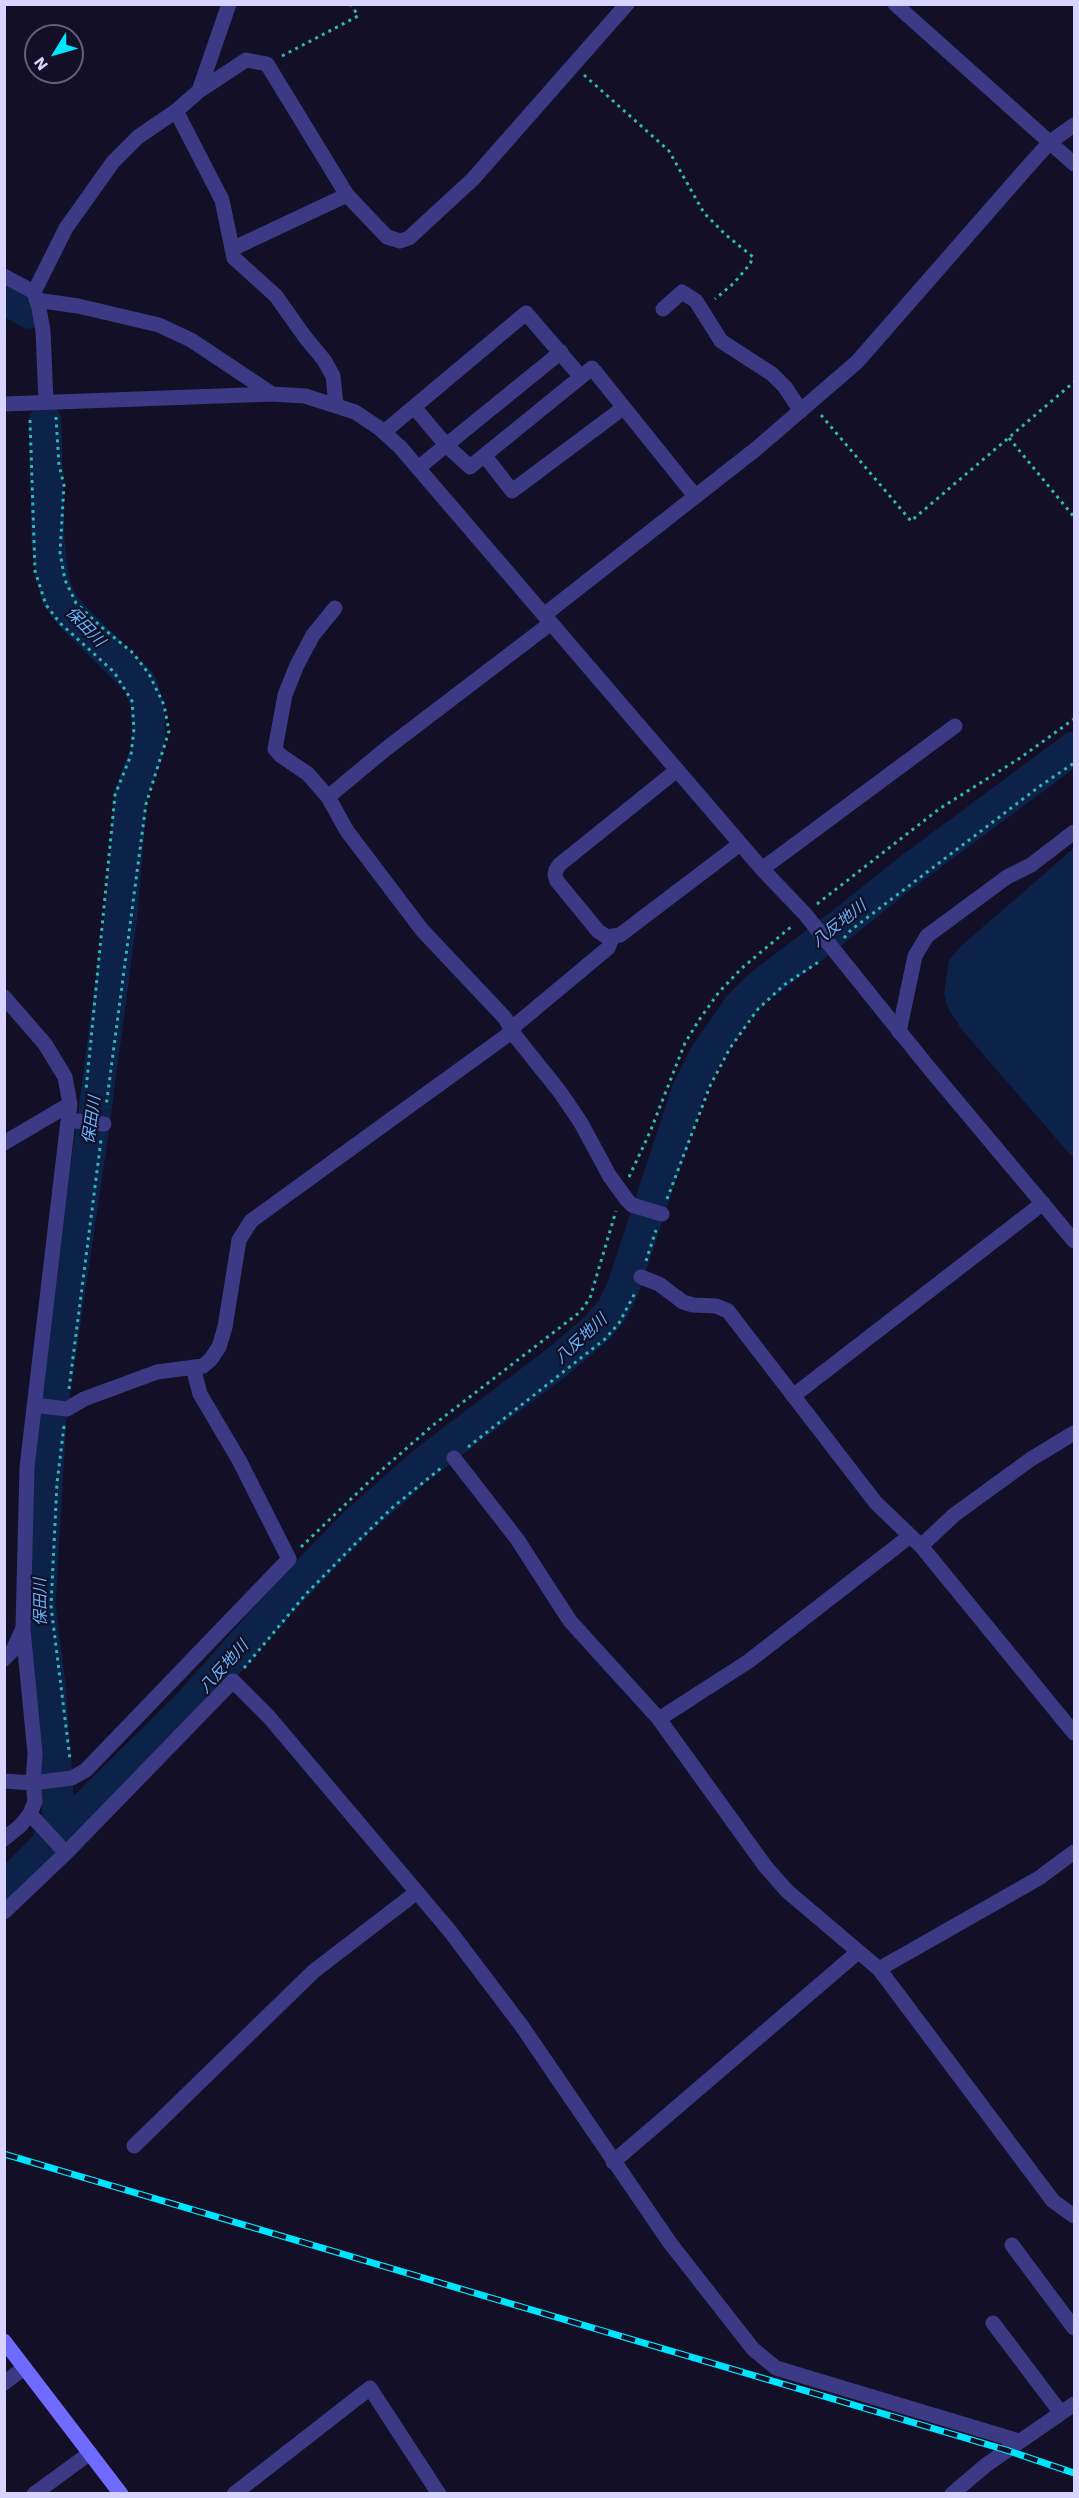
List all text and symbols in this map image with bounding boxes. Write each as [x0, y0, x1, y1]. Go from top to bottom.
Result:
north arrow [24, 24, 84, 84]
text: N [30, 53, 52, 74]
water label: 保田川 [61, 603, 109, 651]
water label: 八反地川 [808, 897, 870, 951]
water label: 保田川 [79, 1095, 105, 1145]
water label: 八反地川 [551, 1310, 611, 1368]
water label: 保田川 [31, 1578, 51, 1626]
water label: 八反地川 [195, 1637, 253, 1697]

